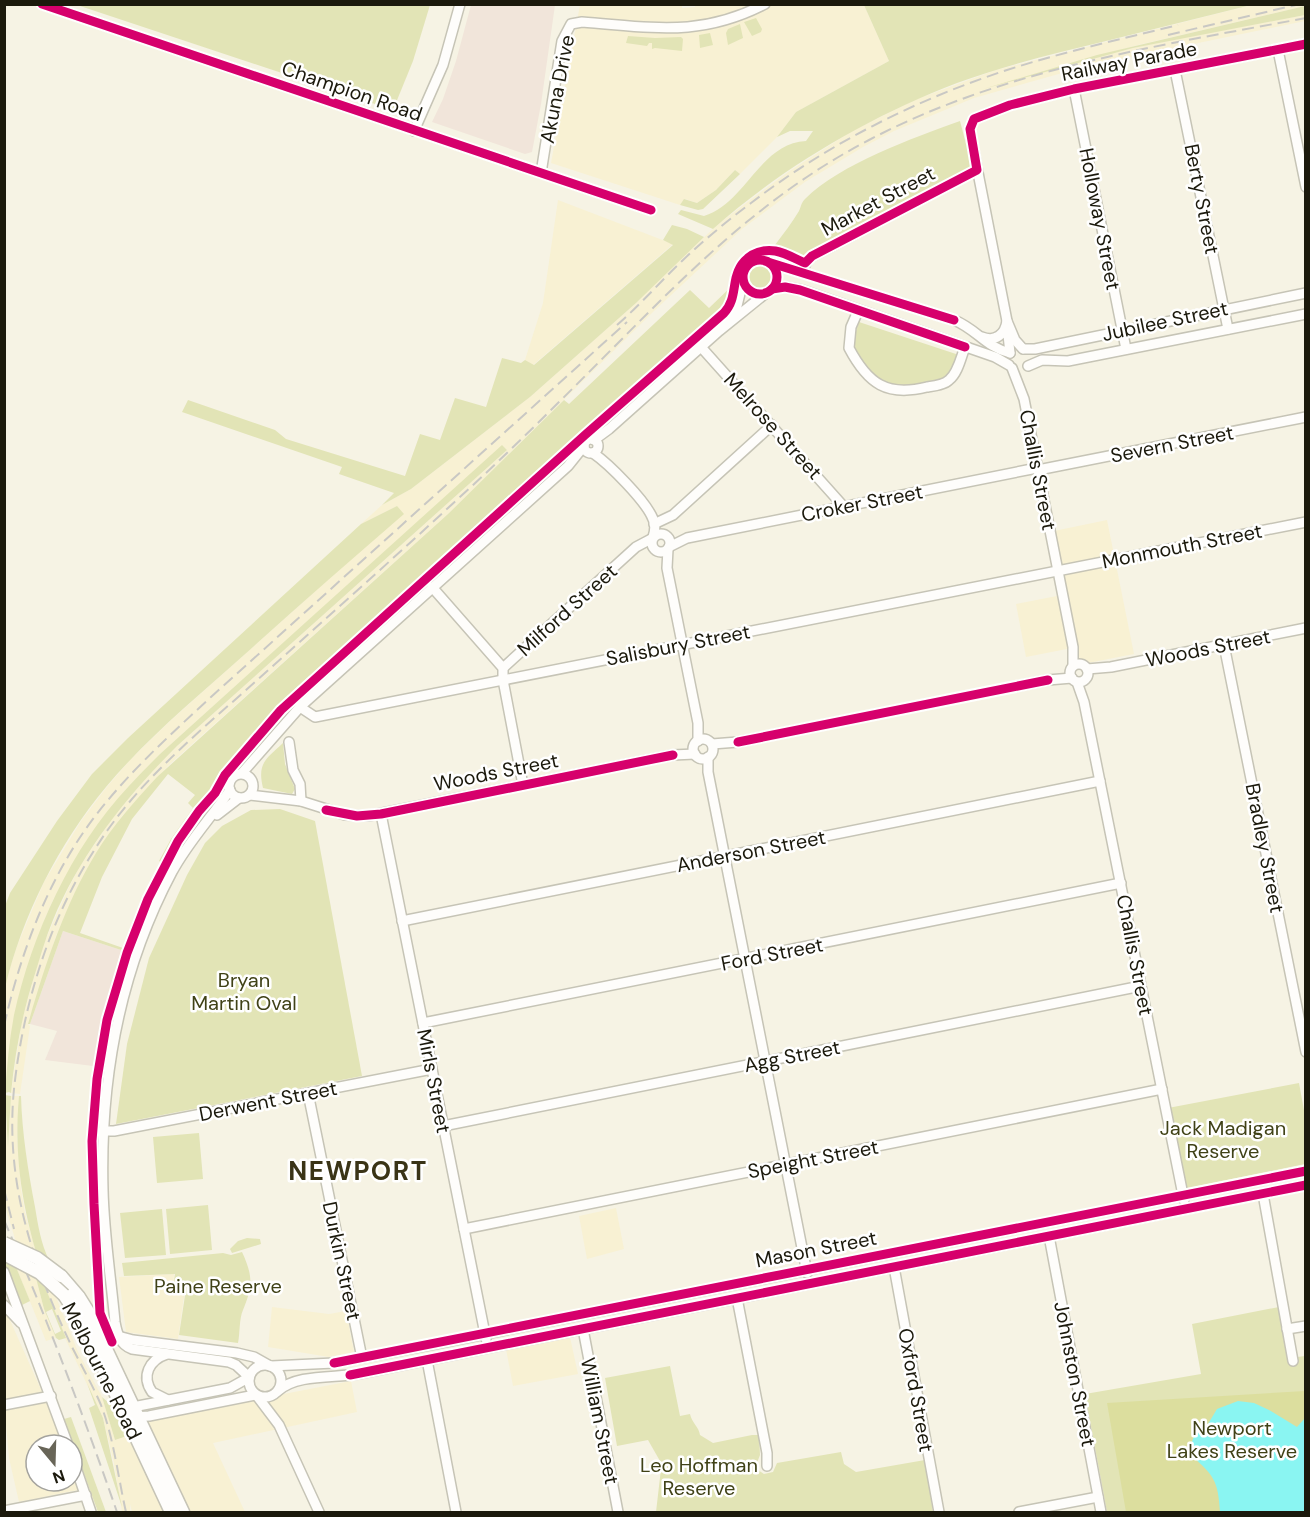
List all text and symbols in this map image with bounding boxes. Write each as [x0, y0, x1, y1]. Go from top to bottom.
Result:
street label: Akuna Drive [534, 33, 580, 145]
street label: Railway Parade [1059, 35, 1199, 87]
street label: Champion Road [278, 55, 426, 127]
street label: Berty Street [1179, 142, 1225, 257]
street label: Holloway Street [1073, 146, 1127, 293]
street label: Market Street [817, 160, 940, 242]
street label: Jubilee Street [1100, 295, 1230, 347]
street label: Melrose Street [718, 367, 828, 485]
street label: Challis Street [1014, 407, 1062, 533]
street label: Severn Street [1108, 419, 1236, 469]
street label: Croker Street [799, 478, 925, 528]
street label: Monmouth Street [1100, 518, 1264, 574]
street label: Milford Street [512, 558, 623, 662]
street label: Salisbury Street [604, 618, 752, 672]
street label: Woods Street [1143, 623, 1273, 673]
street label: Woods Street [431, 747, 561, 797]
street label: Bradley Street [1240, 781, 1290, 915]
street label: Anderson Street [674, 824, 828, 878]
street label: Challis Street [1111, 892, 1159, 1018]
street label: Ford Street [719, 931, 826, 977]
park label: Bryan Martin Oval [191, 967, 297, 1016]
street label: Mirls Street [411, 1027, 457, 1135]
street label: Agg Street [742, 1034, 843, 1078]
street label: Derwent Street [197, 1075, 339, 1127]
park label: Jack Madigan Reserve [1160, 1115, 1286, 1164]
street label: Speight Street [745, 1134, 881, 1184]
district label: NEWPORT [288, 1154, 428, 1188]
street label: Durkin Street [317, 1199, 367, 1323]
street label: Mason Street [753, 1224, 879, 1274]
park label: Paine Reserve [154, 1273, 282, 1299]
street label: Melbourne Road [56, 1298, 148, 1444]
street label: Johnston Street [1048, 1299, 1102, 1449]
street label: Oxford Street [892, 1326, 940, 1454]
street label: William Street [575, 1355, 625, 1487]
park label: Newport Lakes Reserve [1167, 1415, 1297, 1464]
north arrow [24, 1433, 84, 1493]
park label: Leo Hoffman Reserve [640, 1452, 758, 1501]
text: N [50, 1465, 68, 1489]

